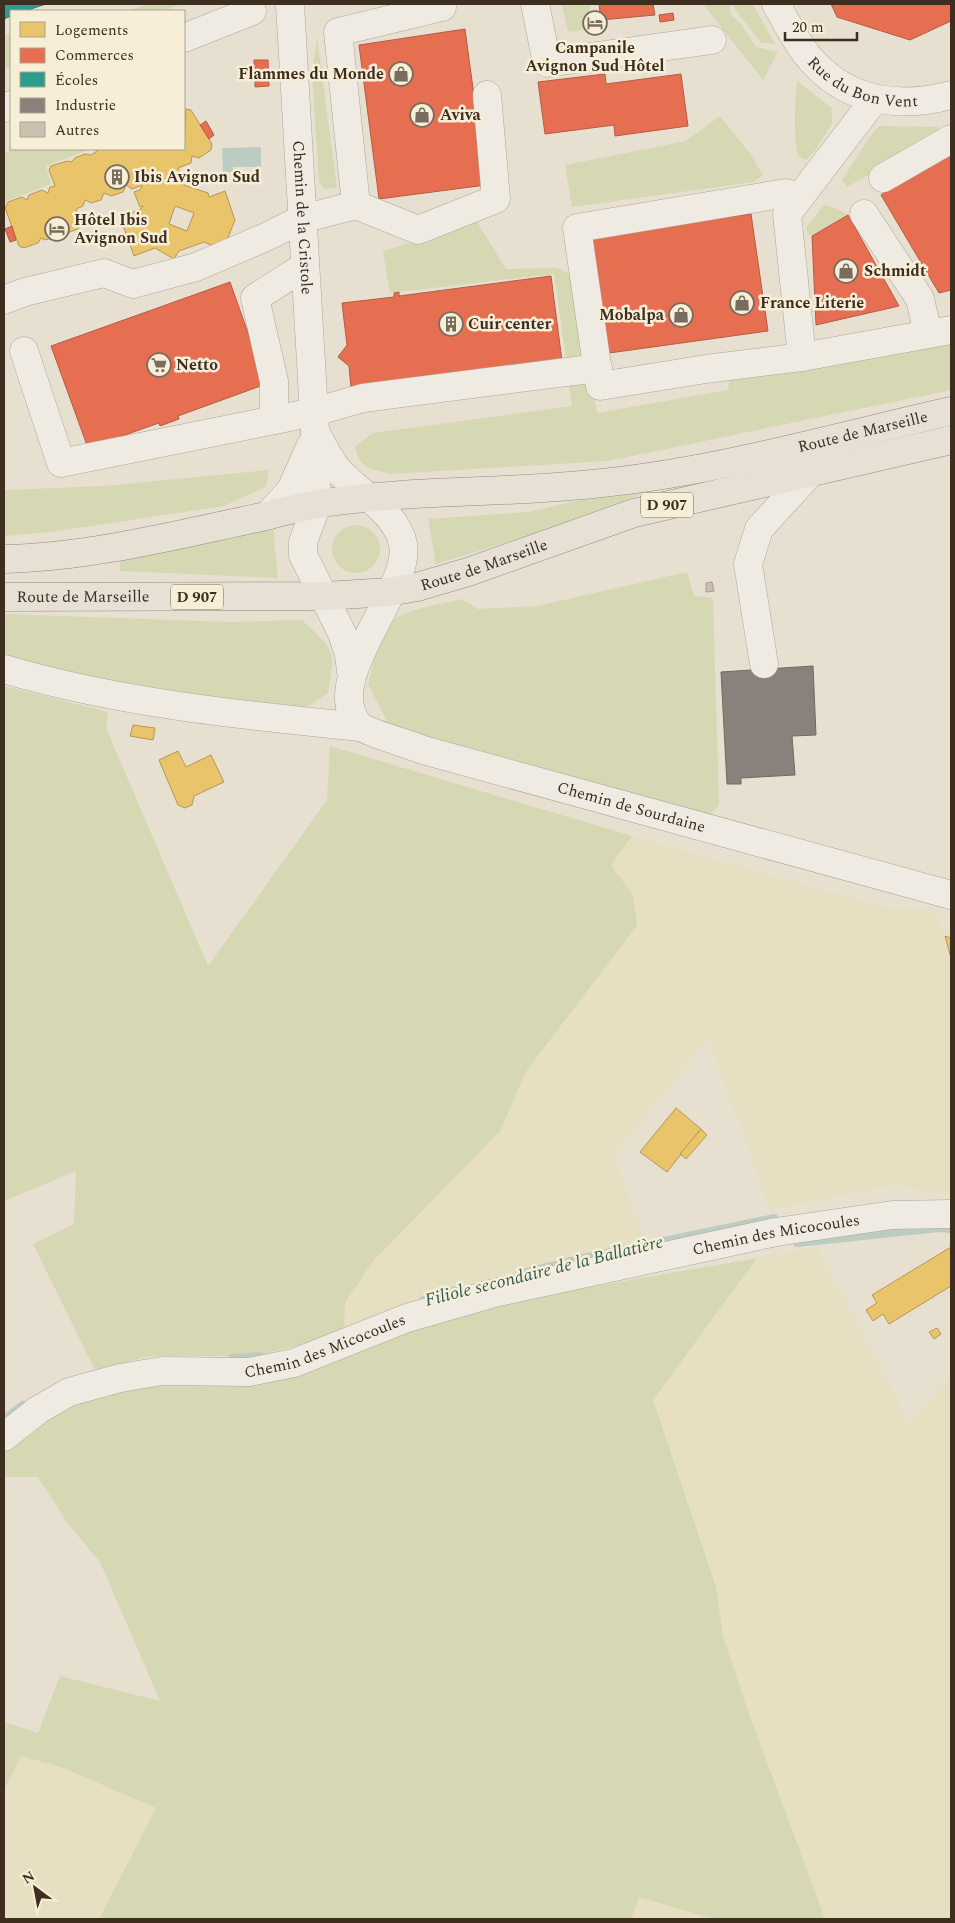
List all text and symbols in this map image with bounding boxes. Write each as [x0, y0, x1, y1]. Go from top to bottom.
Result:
legend [10, 10, 185, 150]
hotel icon: Campanile Avignon Sud Hôtel [582, 10, 608, 36]
scale bar [785, 10, 858, 42]
text: 20 m [792, 16, 824, 39]
text: Logements [55, 19, 129, 42]
place label: Campanile Avignon Sud Hôtel [525, 36, 665, 78]
text: Commerces [55, 44, 134, 67]
street label: Rue du Bon Vent [802, 51, 919, 114]
shop icon: Flammes du Monde [388, 61, 414, 87]
place label: Flammes du Monde [238, 62, 384, 86]
text: Écoles [55, 69, 98, 92]
text: Industrie [55, 94, 116, 117]
shop icon: Aviva [409, 102, 435, 128]
place label: Aviva [440, 103, 481, 127]
text: Autres [55, 119, 100, 142]
street label: Chemin de la Cristole [286, 140, 319, 295]
building icon: Ibis Avignon Sud [104, 164, 130, 190]
place label: Ibis Avignon Sud [134, 165, 260, 189]
place label: Hôtel Ibis Avignon Sud [74, 208, 168, 250]
hotel icon: Hôtel Ibis Avignon Sud [44, 216, 70, 242]
shop icon: Schmidt [833, 258, 859, 284]
place label: Schmidt [864, 259, 926, 283]
shop icon: France Literie [729, 290, 755, 316]
place label: France Literie [760, 291, 864, 315]
shop icon: Mobalpa [668, 302, 694, 328]
place label: Mobalpa [599, 303, 665, 327]
building icon: Cuir center [438, 311, 464, 337]
place label: Cuir center [468, 312, 551, 336]
supermarket icon: Netto [146, 352, 172, 378]
place label: Netto [176, 353, 218, 377]
street label: Route de Marseille [795, 405, 930, 459]
road number: D 907 [641, 492, 693, 518]
street label: Route de Marseille [417, 533, 551, 597]
road number: D 907 [171, 584, 223, 610]
street label: Route de Marseille [17, 585, 149, 609]
street label: Chemin de Sourdaine [554, 775, 708, 839]
street label: Chemin des Micocoules [690, 1208, 861, 1262]
water label: Filiole secondaire de la Ballatière [422, 1228, 666, 1314]
street label: Chemin des Micocoules [242, 1308, 409, 1385]
north arrow [10, 1863, 60, 1913]
text: N [18, 1865, 39, 1889]

